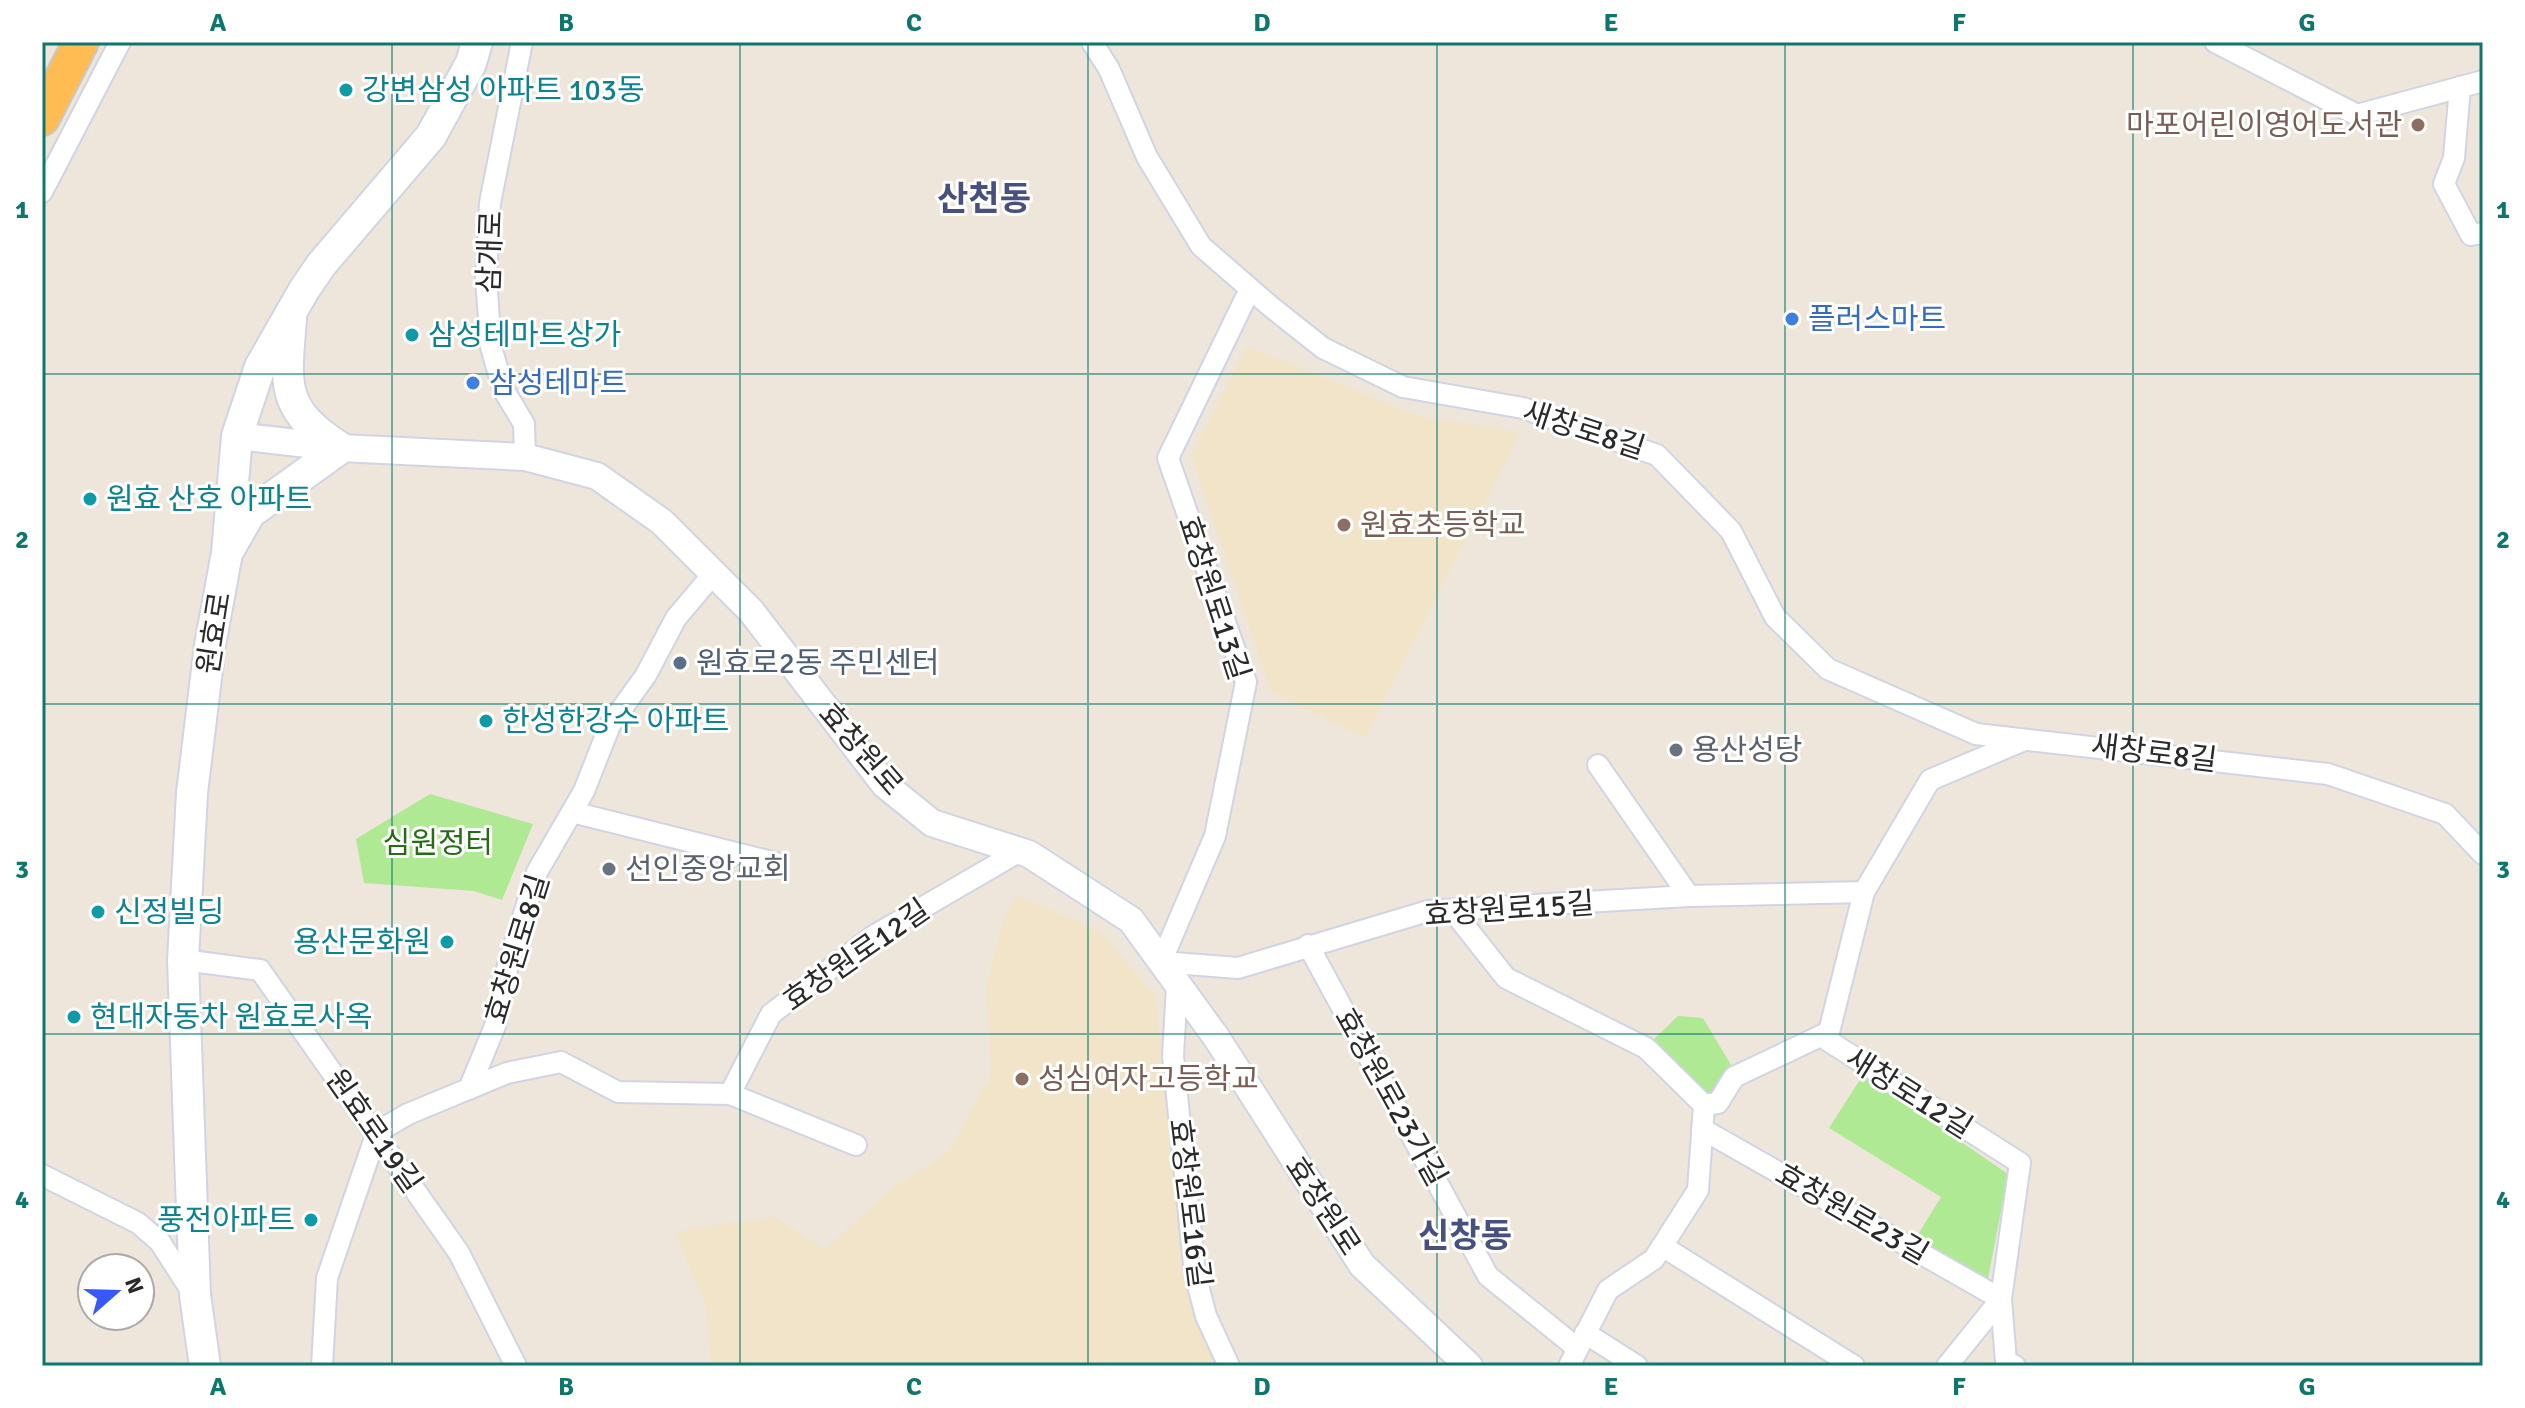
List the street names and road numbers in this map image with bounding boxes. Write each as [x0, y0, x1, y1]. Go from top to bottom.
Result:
street label: 삼개로 [471, 210, 510, 294]
street label: 새창로8길 [1518, 393, 1650, 468]
street label: 효창원로13길 [1170, 511, 1257, 685]
street label: 원효로 [190, 589, 239, 677]
street label: 효창원로 [810, 696, 911, 803]
street label: 새창로8길 [2089, 727, 2219, 780]
street label: 효창원로8길 [477, 870, 558, 1028]
street label: 효창원로15길 [1423, 885, 1595, 934]
street label: 효창원로12길 [776, 891, 937, 1019]
street label: 효창원로23가길 [1326, 1002, 1455, 1193]
street label: 새창로12길 [1838, 1040, 1979, 1147]
street label: 원효로19길 [317, 1062, 430, 1200]
street label: 효창원로16길 [1161, 1116, 1218, 1290]
street label: 효창원로 [1277, 1150, 1368, 1263]
street label: 효창원로23길 [1769, 1156, 1935, 1273]

